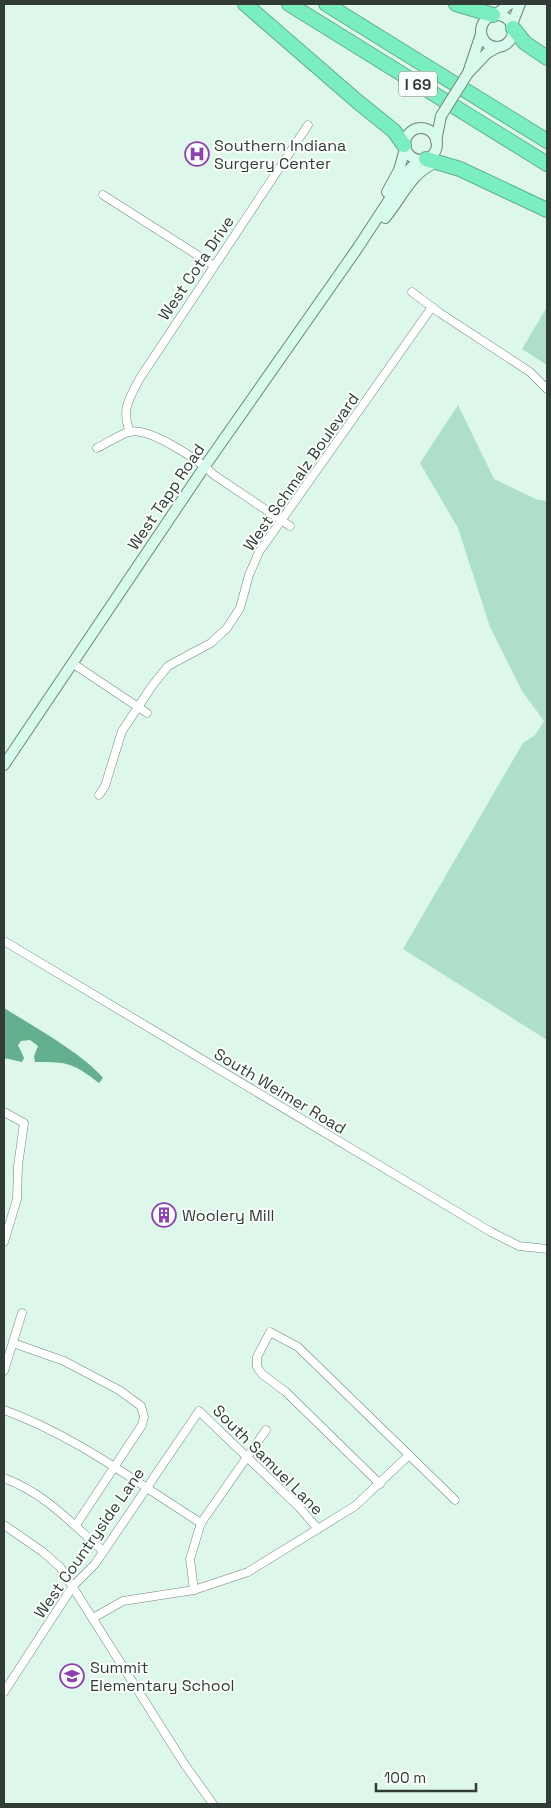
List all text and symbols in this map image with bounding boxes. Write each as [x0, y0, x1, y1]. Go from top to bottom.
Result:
road number: I 69 [399, 72, 437, 96]
place label: Southern Indiana Surgery Center [214, 135, 346, 174]
hospital icon: Southern Indiana Surgery Center [184, 141, 210, 167]
street label: West Cota Drive [153, 212, 239, 324]
street label: West Schmalz Boulevard [238, 389, 364, 555]
street label: West Tapp Road [123, 440, 209, 554]
street label: South Weimer Road [210, 1043, 350, 1139]
building icon: Woolery Mill [151, 1202, 177, 1228]
place label: Woolery Mill [182, 1205, 274, 1226]
street label: South Samuel Lane [208, 1400, 328, 1520]
street label: West Countryside Lane [29, 1464, 149, 1622]
place label: Summit Elementary School [90, 1657, 235, 1696]
school or university icon: Summit Elementary School [59, 1663, 85, 1689]
scale bar [376, 1760, 476, 1792]
text: 100 m [384, 1768, 426, 1787]

